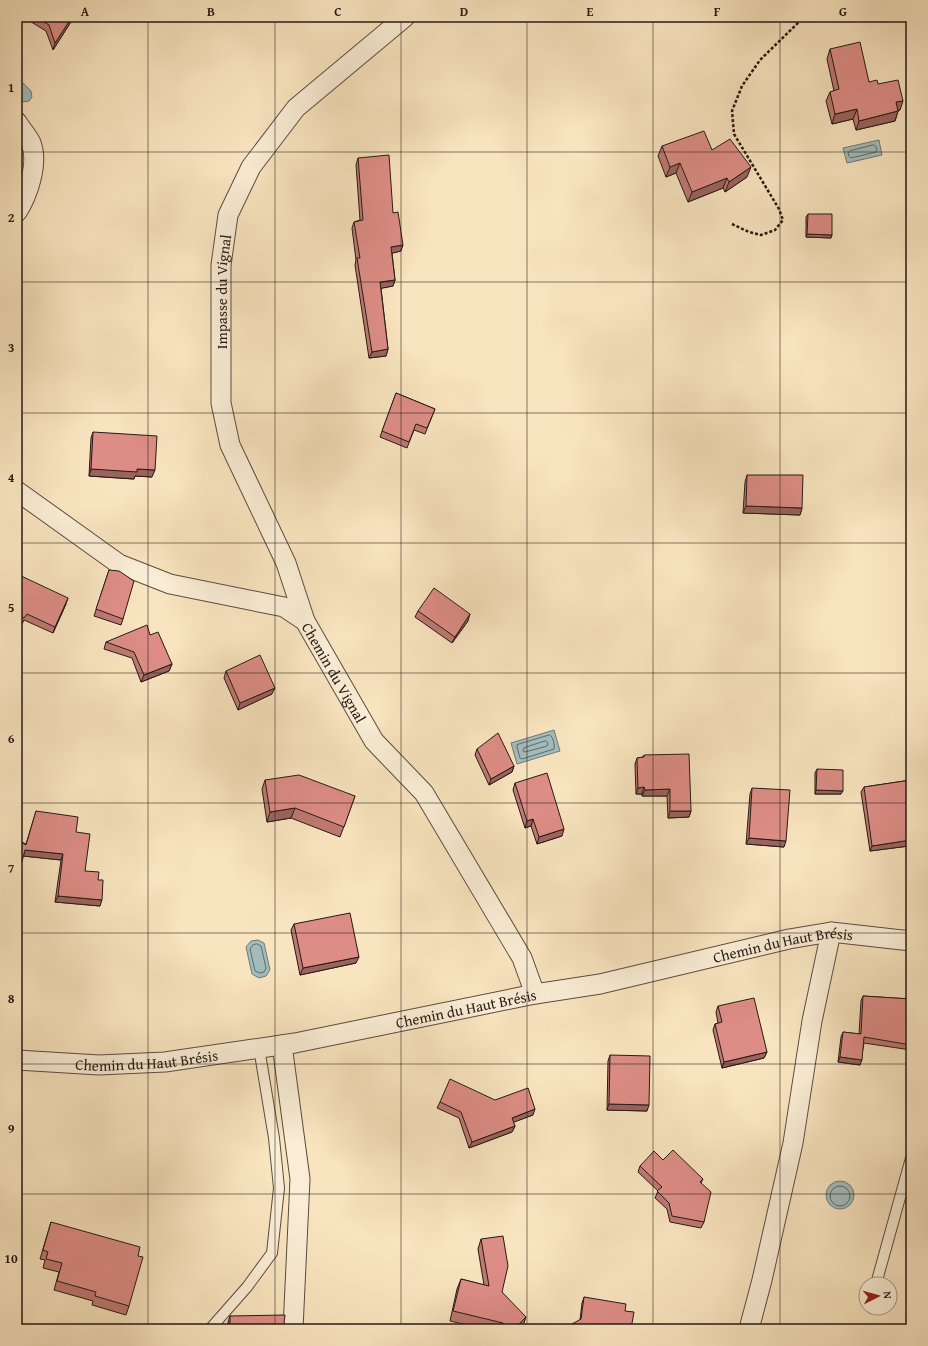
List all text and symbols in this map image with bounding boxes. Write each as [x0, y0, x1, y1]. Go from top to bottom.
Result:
text: A [81, 2, 90, 21]
text: B [207, 2, 215, 21]
text: C [334, 2, 342, 21]
text: D [460, 2, 468, 21]
text: E [587, 2, 594, 21]
text: F [714, 2, 721, 21]
text: G [839, 2, 847, 21]
text: 1 [8, 78, 14, 97]
text: 2 [8, 208, 15, 227]
street label: Impasse du Vignal [211, 233, 236, 349]
text: 3 [8, 338, 14, 357]
text: 4 [8, 468, 15, 487]
text: 5 [8, 598, 15, 617]
street label: Chemin du Vignal [297, 618, 372, 726]
text: 6 [8, 729, 15, 748]
text: 7 [8, 859, 15, 878]
street label: Chemin du Haut Brésis [711, 921, 854, 967]
street label: Chemin du Haut Brésis [394, 984, 538, 1033]
text: 8 [8, 989, 15, 1008]
street label: Chemin du Haut Brésis [75, 1044, 219, 1075]
text: 9 [8, 1119, 15, 1138]
text: 10 [4, 1249, 18, 1268]
north arrow [858, 1276, 898, 1316]
text: N [880, 1290, 896, 1300]

